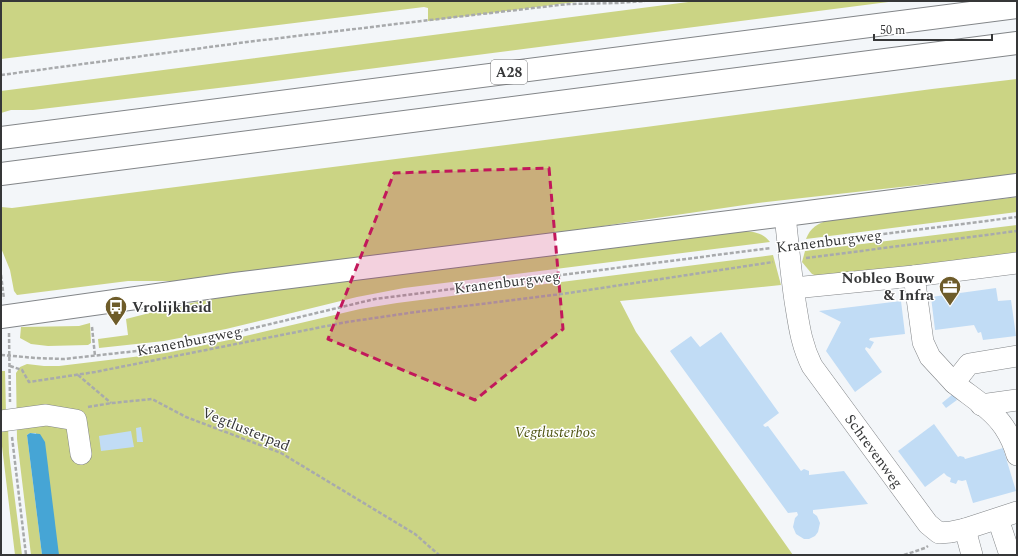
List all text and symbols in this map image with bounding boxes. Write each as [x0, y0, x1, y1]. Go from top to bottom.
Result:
scale bar [874, 16, 992, 42]
text: 50 m [880, 21, 905, 40]
road number: A28 [491, 60, 527, 84]
street label: Kranenburgweg [775, 224, 883, 259]
street label: Kranenburgweg [453, 265, 561, 300]
place label: Nobleo Bouw & Infra [842, 267, 935, 307]
office icon: Nobleo Bouw & Infra [937, 274, 963, 307]
bus stop icon: Vrolijkheid [103, 294, 129, 327]
place label: Vrolijkheid [132, 296, 212, 319]
street label: Kranenburgweg [135, 320, 244, 363]
street label: Vegtlusterpad [198, 401, 293, 458]
street label: Schrevenweg [839, 409, 909, 493]
park label: Vegtlusterbos [515, 421, 596, 444]

